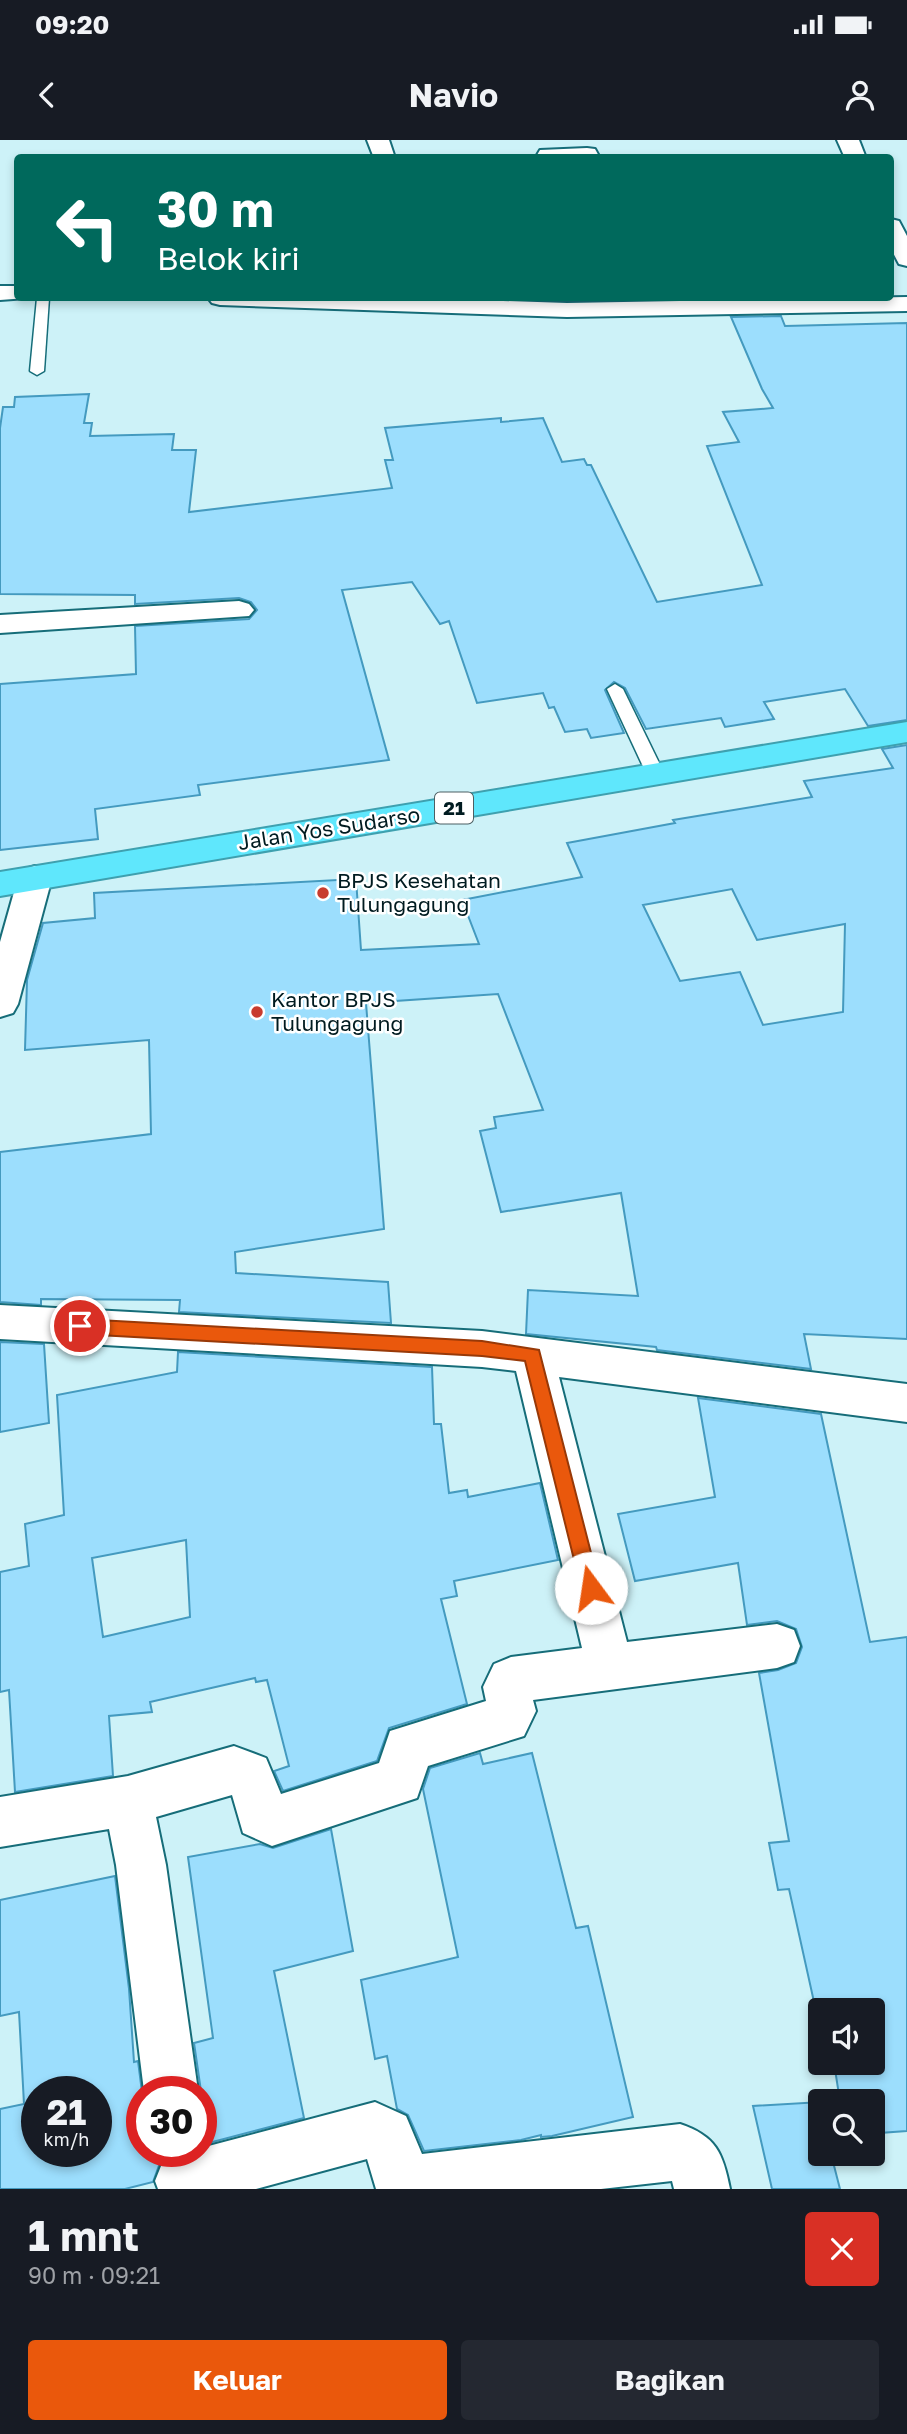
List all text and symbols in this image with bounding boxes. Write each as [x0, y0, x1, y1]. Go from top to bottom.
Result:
text: 09:20 [35, 9, 110, 40]
icon: back [28, 76, 66, 114]
text: Navio [409, 76, 498, 114]
icon: person [841, 76, 879, 114]
text: 30 m [157, 179, 274, 238]
icon: left [42, 182, 133, 273]
text: Belok kiri [157, 239, 300, 277]
road number: 21 [435, 792, 473, 824]
street label: Jalan Yos Sudarso [236, 801, 422, 855]
place label: BPJS Kesehatan Tulungagung [337, 867, 501, 917]
marker: BPJS Kesehatan Tulungagung [315, 885, 331, 901]
place label: Kantor BPJS Tulungagung [271, 986, 403, 1036]
marker: Kantor BPJS Tulungagung [249, 1004, 265, 1020]
pin [50, 1296, 110, 1356]
icon: arrive [61, 1307, 99, 1345]
position arrow [554, 1551, 628, 1625]
map controls [808, 1998, 885, 2166]
button: sound [808, 1998, 885, 2075]
speed limit sign: 30 [126, 2076, 217, 2167]
button: search [808, 2089, 885, 2166]
text: 21 [47, 2091, 86, 2133]
text: km/h [44, 2128, 89, 2150]
text: 1 mnt [28, 2210, 139, 2260]
button: close [805, 2212, 879, 2286]
text: 90 m · 09:21 [28, 2261, 160, 2289]
button: Keluar [28, 2340, 447, 2420]
button: Bagikan [461, 2340, 879, 2420]

